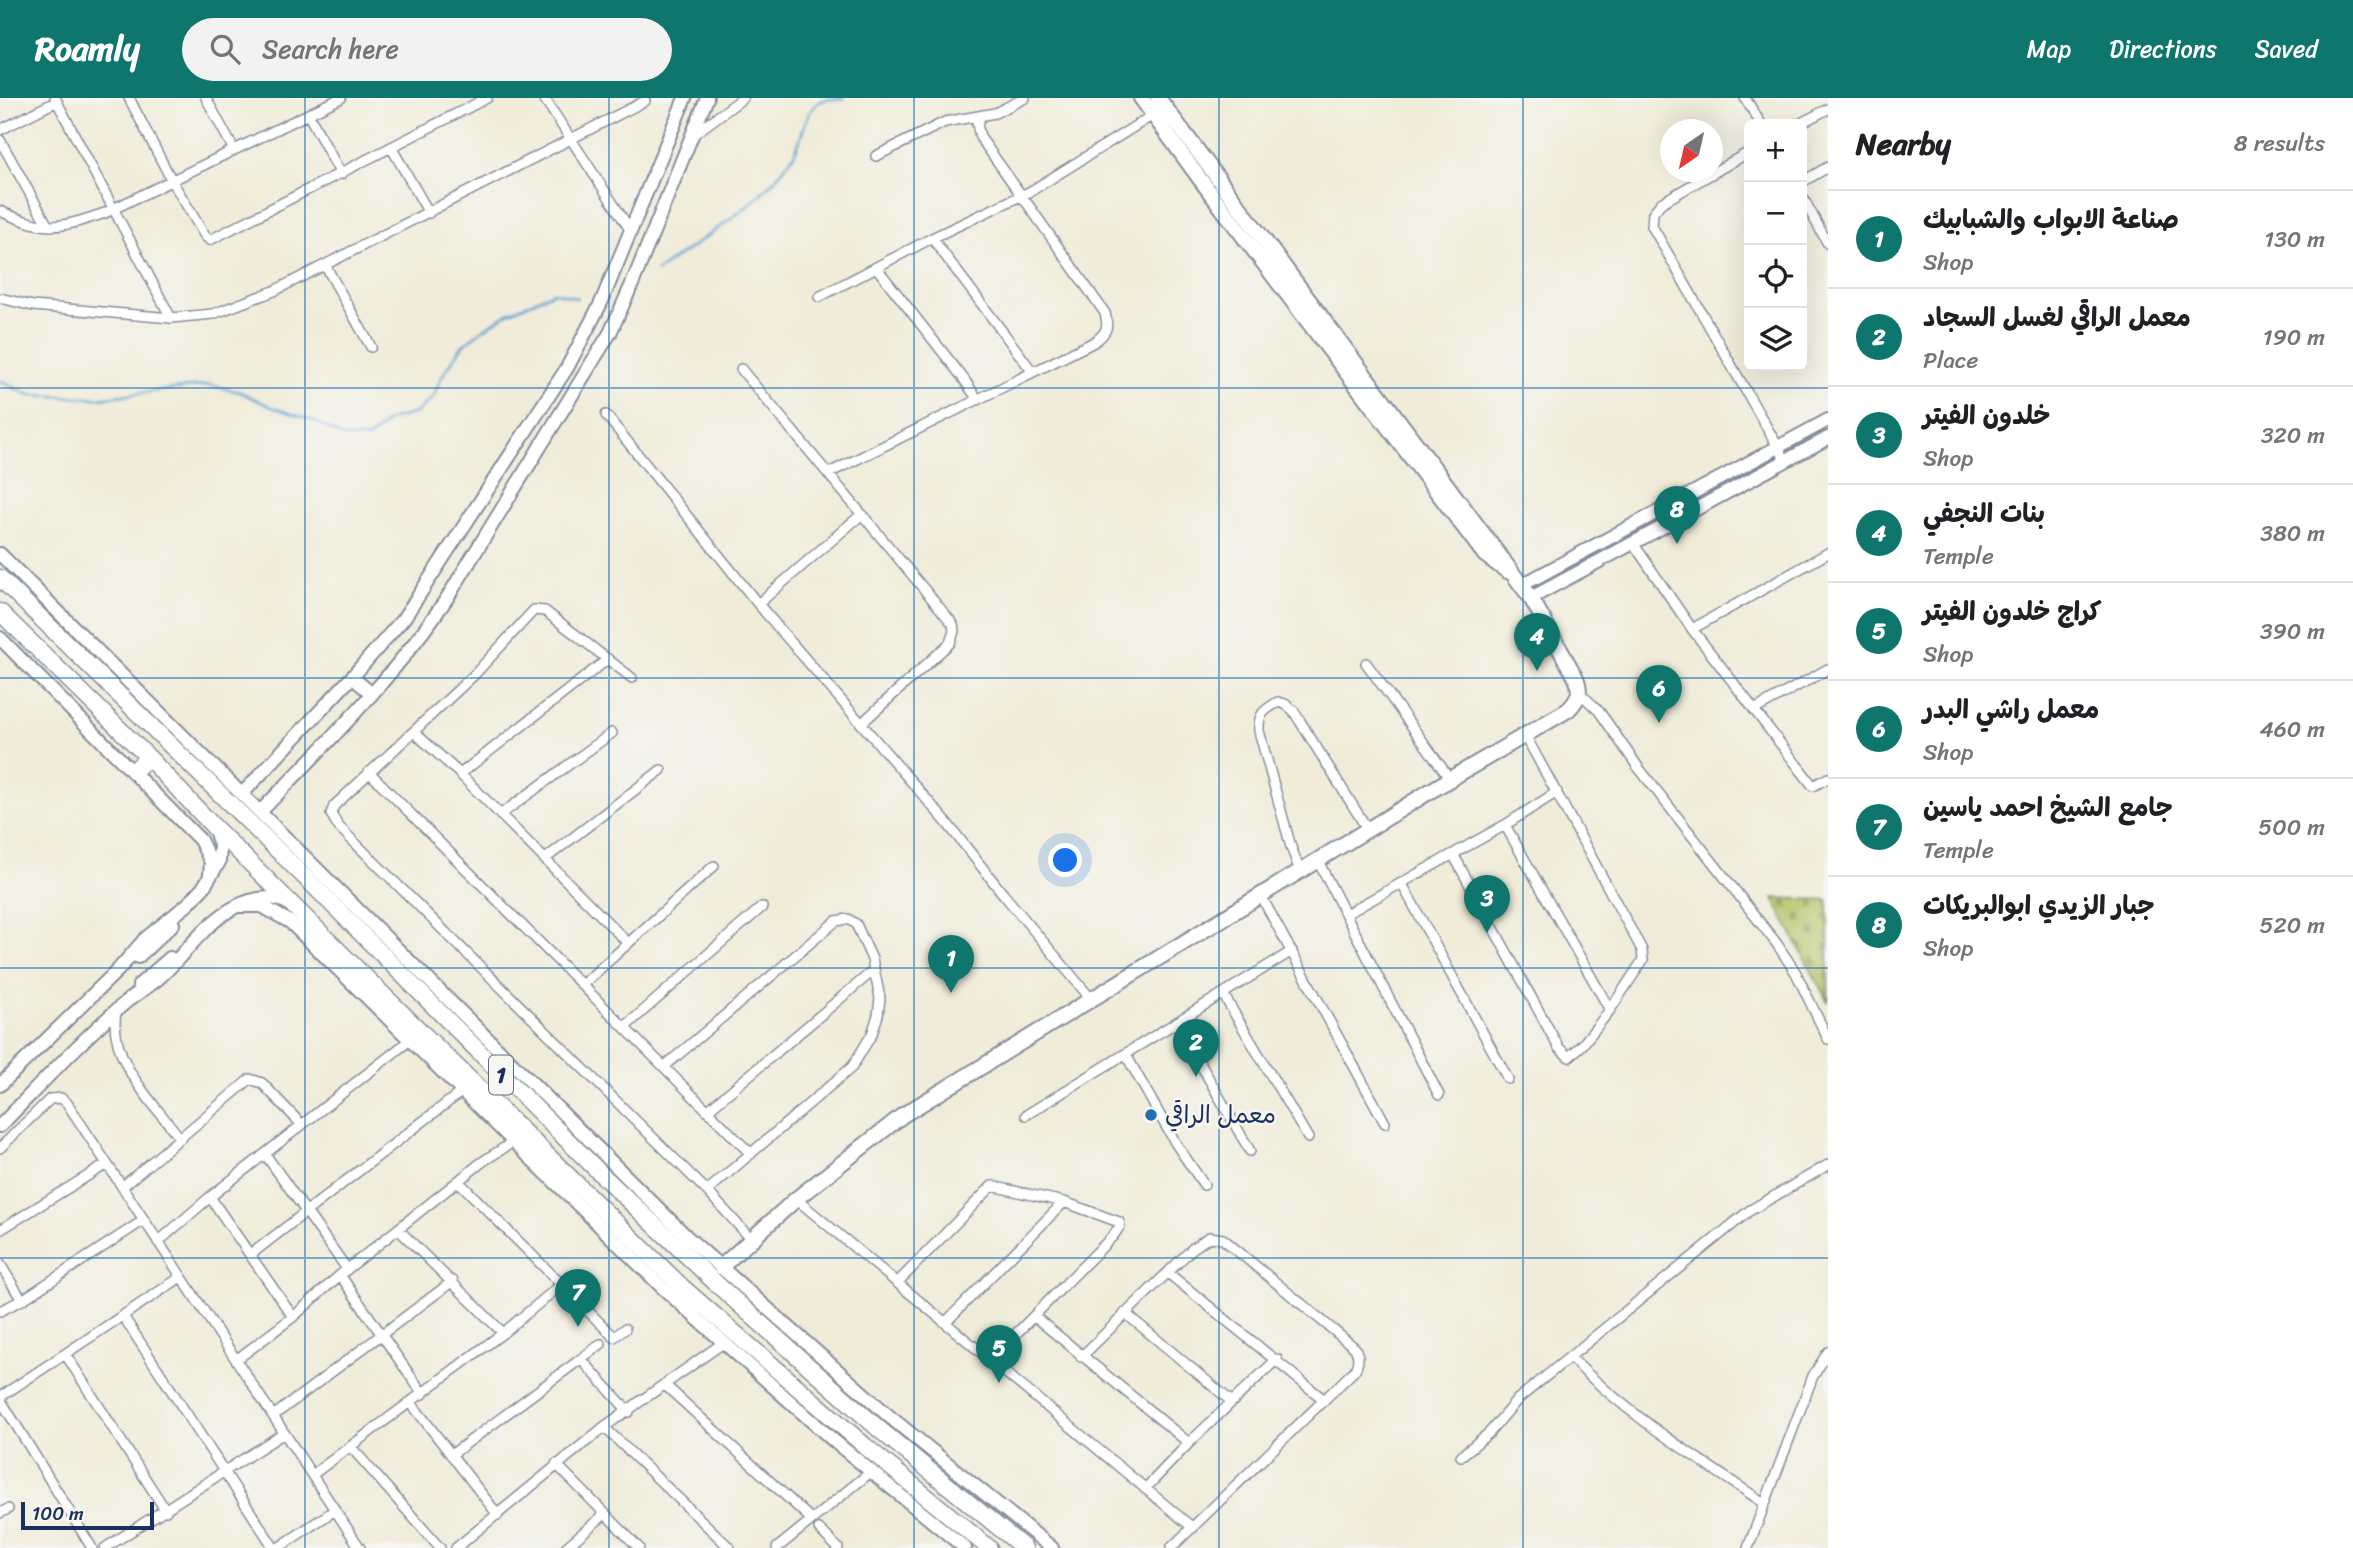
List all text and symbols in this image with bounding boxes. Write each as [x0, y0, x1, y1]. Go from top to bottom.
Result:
search box [182, 18, 672, 81]
text: Roamly [35, 20, 140, 78]
text: Search here [262, 26, 399, 72]
text: Map [2027, 28, 2071, 70]
text: Directions [2109, 28, 2217, 70]
text: Saved [2255, 28, 2318, 70]
icon: search [206, 30, 244, 68]
text: Nearby [1856, 117, 1951, 171]
north arrow [1660, 119, 1723, 182]
map controls [1744, 119, 1807, 371]
button: + [1744, 119, 1807, 182]
text: 8 results [2234, 123, 2325, 164]
button: − [1744, 182, 1807, 245]
text: صناعة الابواب والشبابيك [1923, 196, 2179, 242]
text: 1 [1874, 219, 1884, 260]
text: 130 m [2264, 219, 2325, 260]
text: Shop [1923, 242, 1973, 283]
button: locate [1744, 245, 1807, 308]
text: معمل الراقي لغسل السجاد [1923, 294, 2191, 340]
button: layers [1744, 308, 1807, 371]
text: 2 [1872, 317, 1886, 358]
text: 190 m [2263, 317, 2325, 358]
text: Place [1923, 340, 1978, 381]
text: خلدون الفيتر [1923, 392, 2050, 438]
text: 3 [1873, 415, 1885, 456]
text: 320 m [2261, 415, 2325, 456]
text: Shop [1923, 438, 1973, 479]
pin: 8 [1654, 486, 1700, 544]
text: بنات النجفي [1923, 490, 2045, 536]
text: 4 [1872, 513, 1886, 554]
text: 380 m [2260, 513, 2325, 554]
text: Temple [1923, 536, 1994, 577]
text: كراج خلدون الفيتر [1923, 588, 2102, 634]
text: 5 [1872, 611, 1886, 652]
text: 390 m [2260, 611, 2325, 652]
pin: 4 [1514, 613, 1560, 671]
text: Shop [1923, 634, 1973, 675]
pin: 6 [1636, 665, 1682, 723]
text: معمل راشي البدر [1923, 686, 2099, 732]
text: 6 [1872, 709, 1886, 750]
text: 460 m [2259, 709, 2325, 750]
text: Shop [1923, 732, 1973, 773]
text: جامع الشيخ احمد ياسين [1923, 784, 2173, 830]
text: 7 [1872, 807, 1886, 848]
text: 500 m [2258, 807, 2325, 848]
text: Temple [1923, 830, 1994, 871]
your location [1048, 843, 1082, 877]
pin: 3 [1464, 875, 1510, 933]
text: جبار الزيدي ابوالبريكات [1923, 882, 2155, 928]
text: 8 [1872, 905, 1886, 946]
text: 520 m [2259, 905, 2325, 946]
text: Shop [1923, 928, 1973, 969]
pin: 1 [928, 935, 974, 993]
pin: 2 [1173, 1019, 1219, 1077]
road number: 1 [489, 1056, 513, 1094]
place label: معمل الراقي [1165, 1094, 1276, 1136]
marker: معمل الراقي [1143, 1107, 1159, 1123]
pin: 7 [555, 1269, 601, 1327]
pin: 5 [976, 1325, 1022, 1383]
text: 100 m [32, 1497, 84, 1530]
scale bar [21, 1499, 154, 1531]

